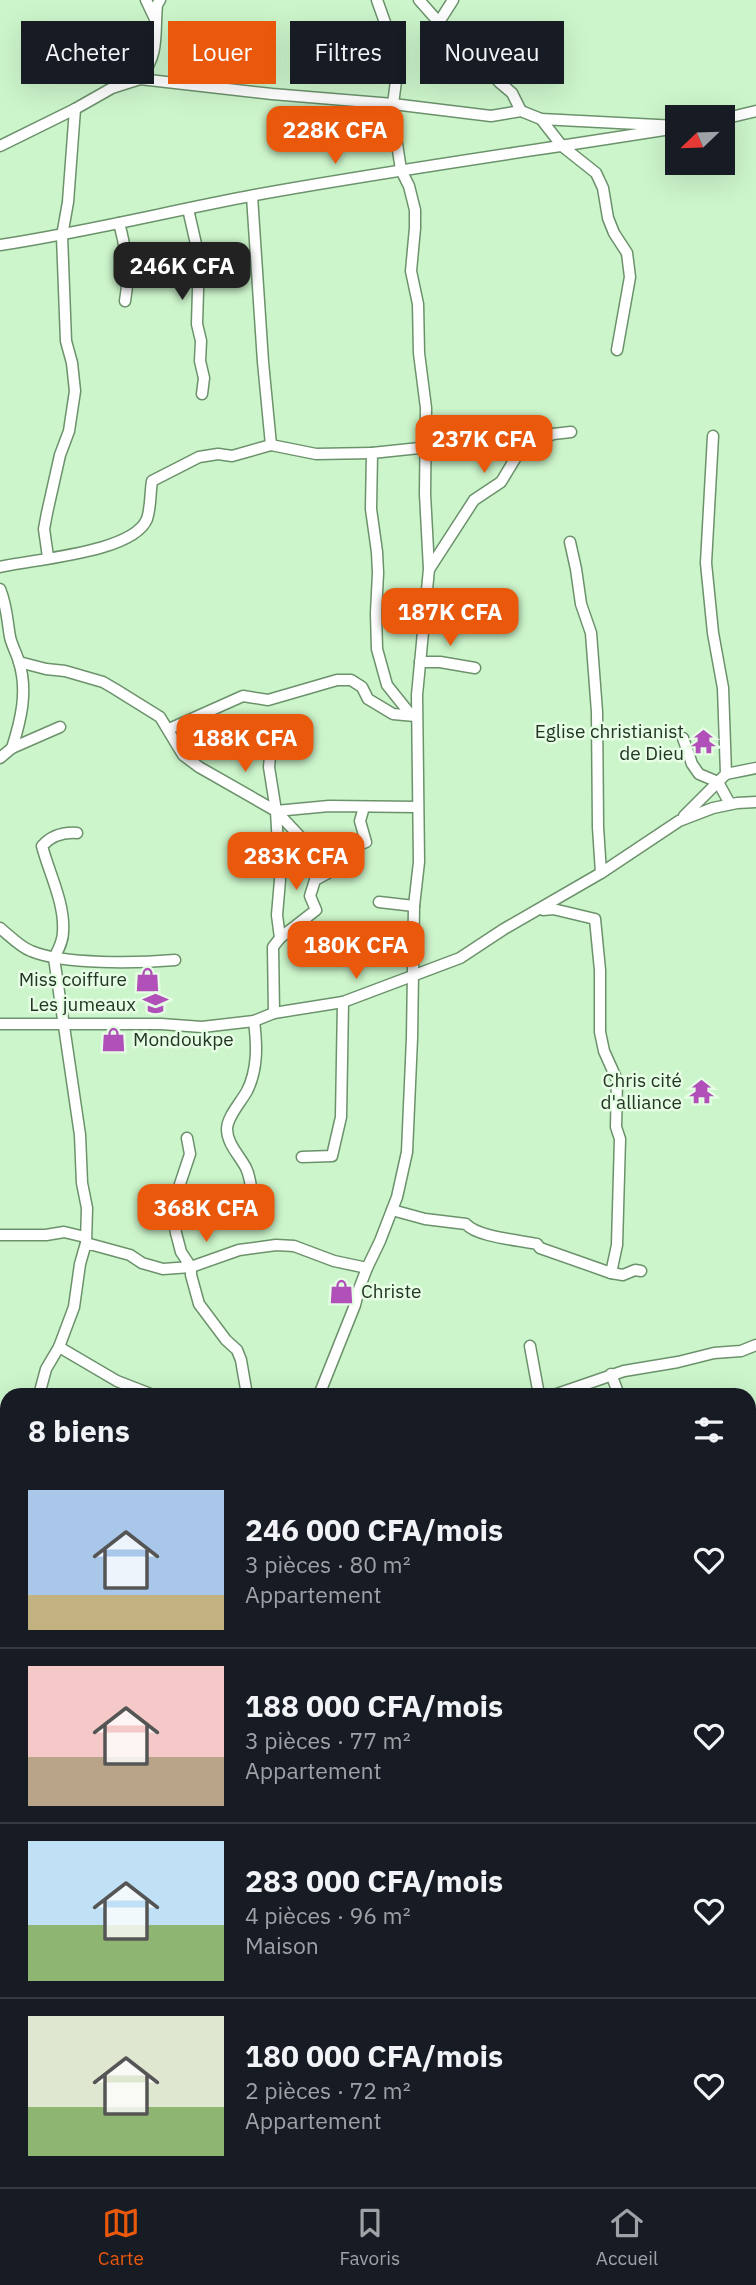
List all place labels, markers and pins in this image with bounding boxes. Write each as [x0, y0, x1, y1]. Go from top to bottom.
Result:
pin: 228K CFA [263, 106, 407, 166]
pin: 246K CFA [110, 243, 254, 302]
pin: 237K CFA [412, 416, 556, 475]
pin: 187K CFA [378, 588, 522, 648]
pin: 188K CFA [173, 714, 317, 774]
place label: Eglise christianist de Dieu [535, 719, 684, 765]
temple icon: Eglise christianist de Dieu [690, 728, 718, 756]
pin: 283K CFA [224, 832, 368, 892]
pin: 180K CFA [284, 922, 428, 981]
shop icon: Miss coiffure [133, 965, 161, 993]
place label: Miss coiffure [19, 967, 127, 991]
school or university icon: Les jumeaux [142, 990, 170, 1018]
place label: Les jumeaux [29, 992, 136, 1016]
shop icon: Mondoukpe [99, 1025, 127, 1053]
place label: Mondoukpe [133, 1027, 234, 1051]
place label: Chris cité d'alliance [600, 1068, 682, 1114]
temple icon: Chris cité d'alliance [688, 1077, 716, 1105]
pin: 368K CFA [134, 1184, 278, 1244]
shop icon: Christe [327, 1277, 355, 1305]
place label: Christe [361, 1279, 421, 1303]

